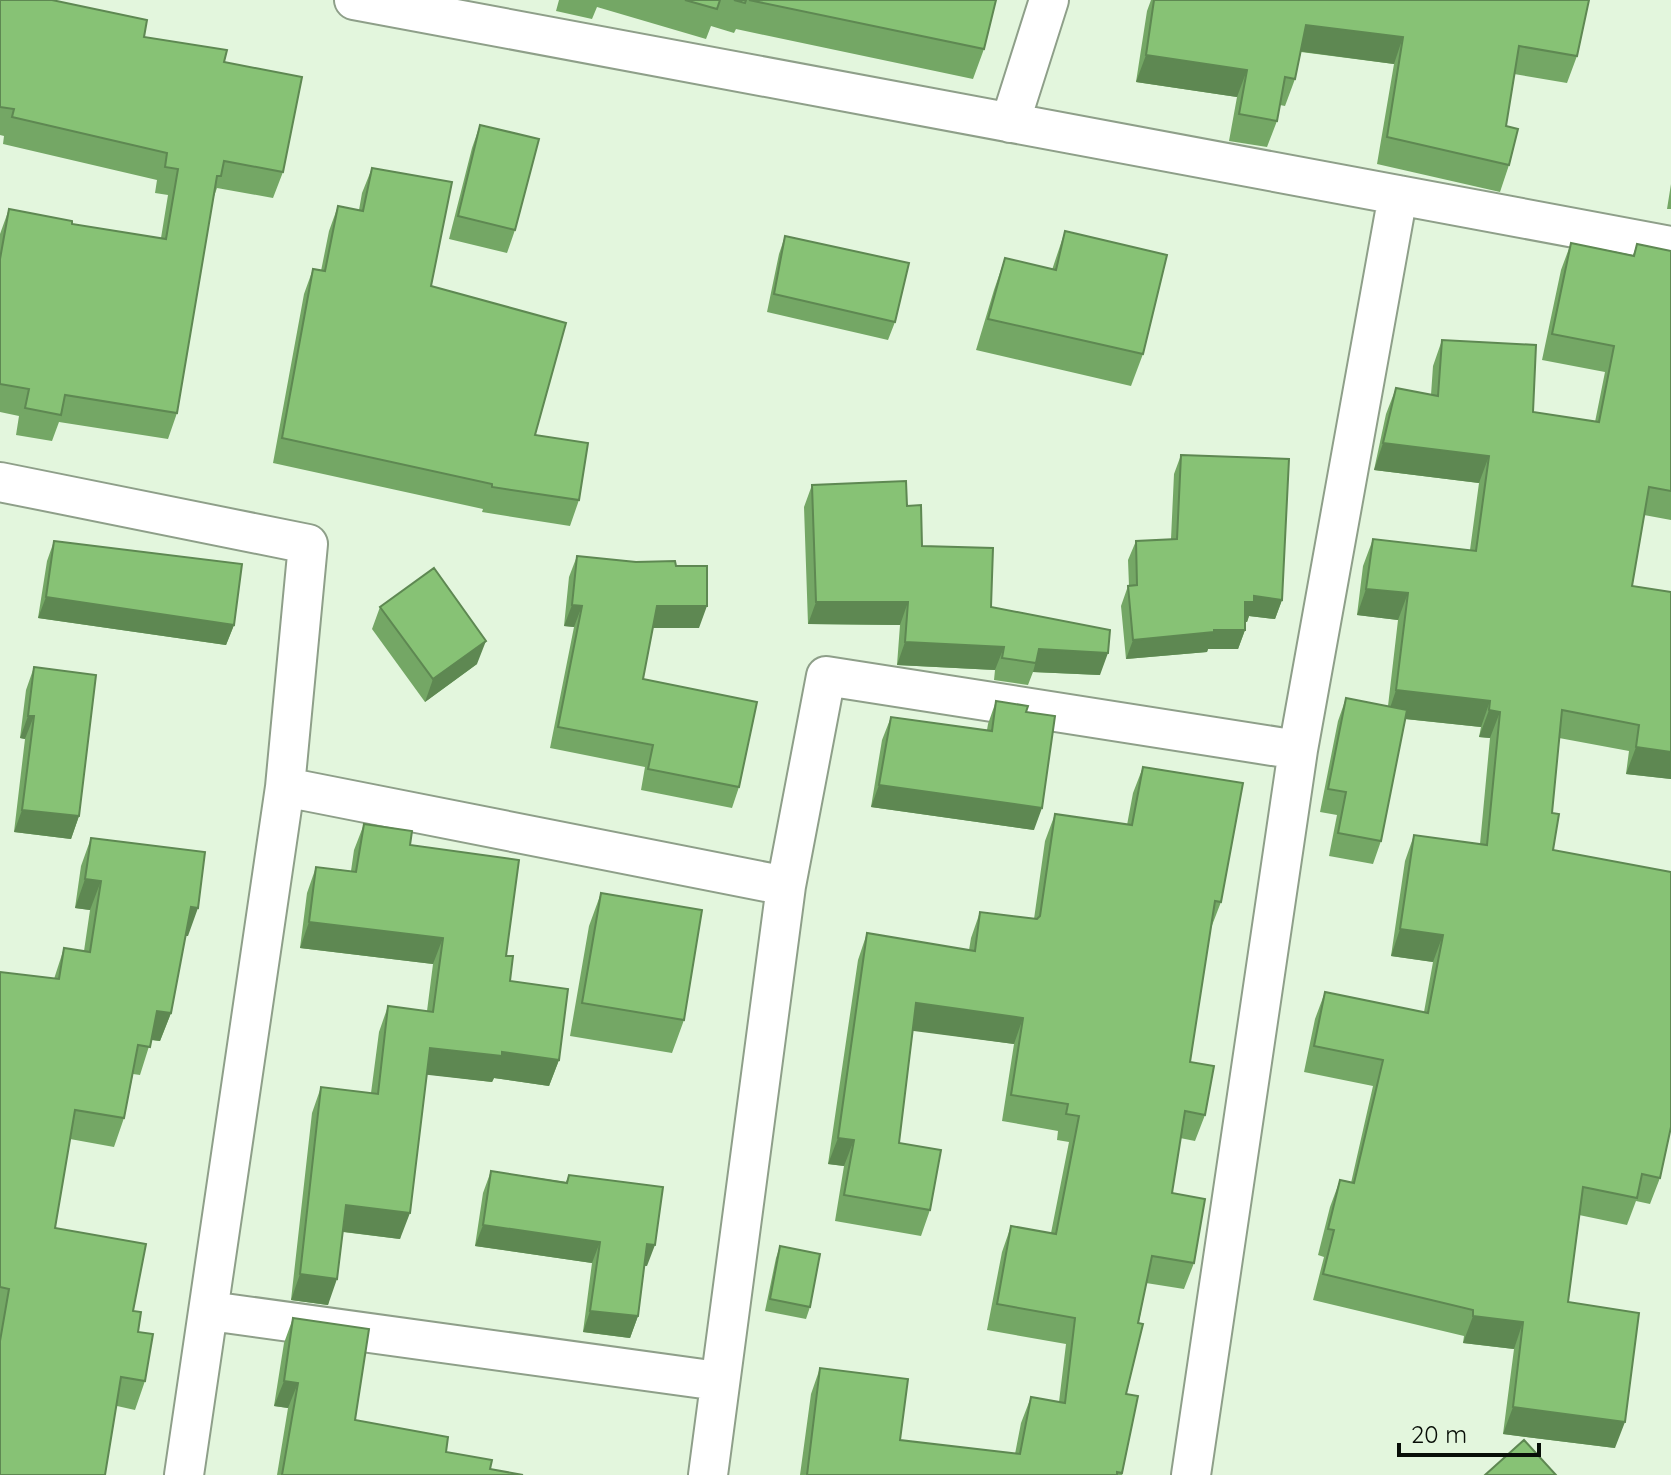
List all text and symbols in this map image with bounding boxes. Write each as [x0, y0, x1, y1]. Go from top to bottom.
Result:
scale bar [1399, 1407, 1539, 1457]
text: 20 m [1411, 1419, 1467, 1449]

